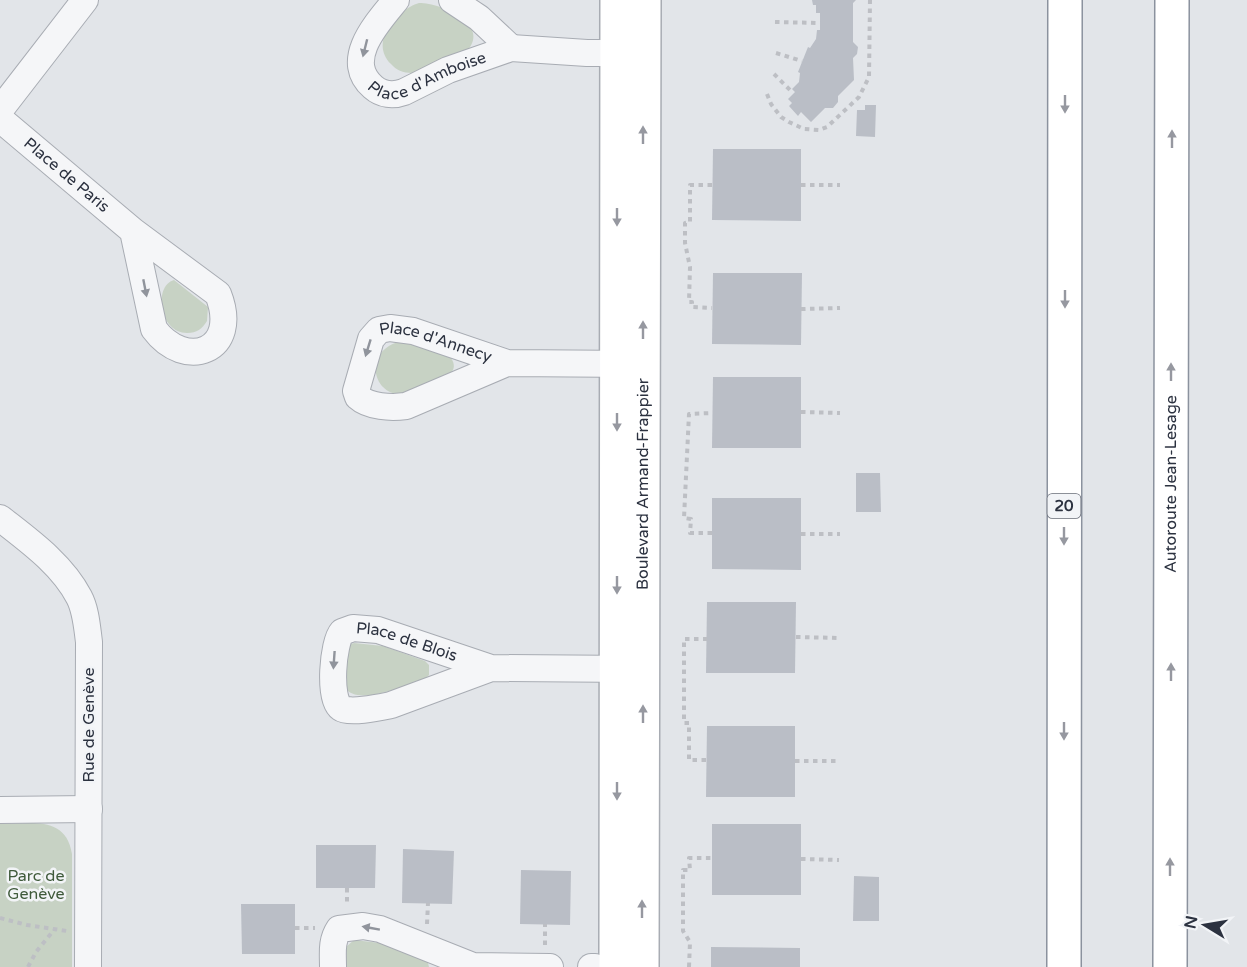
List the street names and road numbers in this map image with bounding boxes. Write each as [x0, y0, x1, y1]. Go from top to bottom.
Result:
street label: Place d'Amboise [363, 47, 489, 104]
street label: Place de Paris [20, 133, 113, 217]
street label: Place d'Annecy [378, 318, 495, 367]
street label: Boulevard Armand-Frappier [633, 377, 653, 590]
street label: Autoroute Jean-Lesage [1161, 395, 1181, 573]
road number: 20 [1048, 494, 1080, 518]
street label: Place de Blois [355, 618, 460, 666]
street label: Rue de Genève [79, 668, 99, 782]

